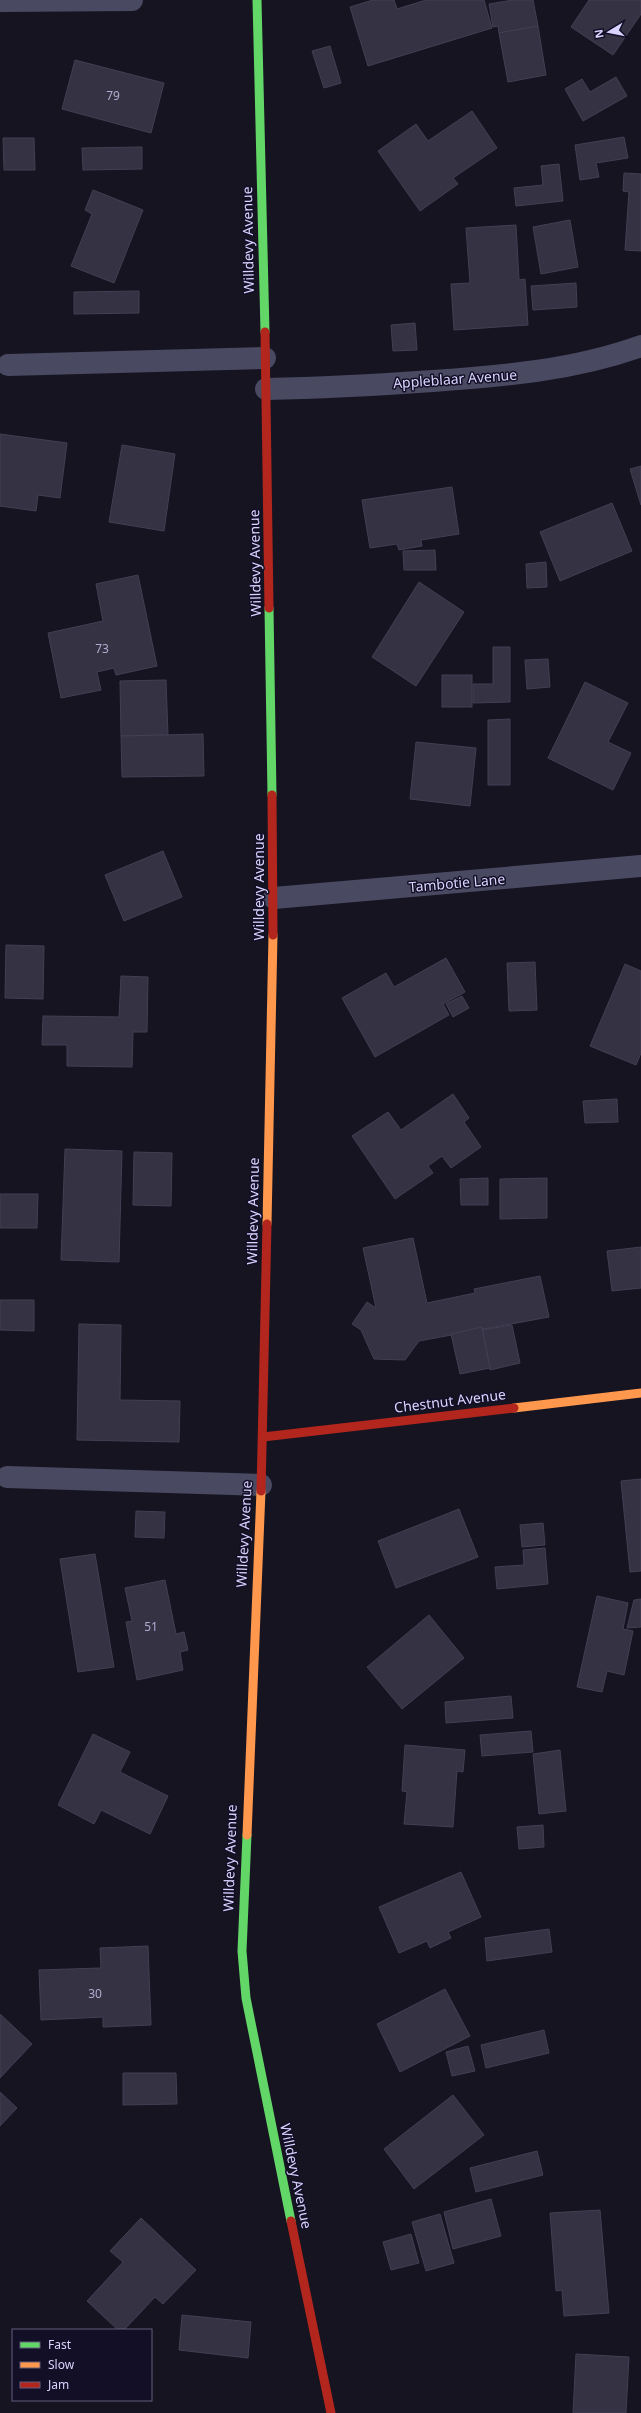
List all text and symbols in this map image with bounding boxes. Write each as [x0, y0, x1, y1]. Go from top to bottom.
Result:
north arrow [589, 12, 629, 52]
text: N [590, 28, 607, 40]
house number: 79 [106, 87, 120, 104]
street label: Willdevy Avenue [237, 186, 258, 294]
street label: Appleblaar Avenue [392, 365, 518, 392]
street label: Willdevy Avenue [244, 509, 265, 617]
house number: 73 [95, 640, 109, 657]
street label: Willdevy Avenue [249, 833, 268, 941]
street label: Tambotie Lane [408, 869, 506, 896]
street label: Willdevy Avenue [242, 1157, 263, 1265]
street label: Chestnut Avenue [393, 1384, 507, 1417]
street label: Willdevy Avenue [231, 1480, 256, 1588]
house number: 51 [144, 1618, 158, 1635]
street label: Willdevy Avenue [218, 1804, 241, 1912]
house number: 30 [88, 1985, 102, 2002]
street label: Willdevy Avenue [276, 2122, 317, 2230]
legend [12, 2329, 152, 2401]
text: Fast [48, 2336, 72, 2353]
text: Slow [48, 2356, 75, 2373]
text: Jam [47, 2376, 69, 2393]

